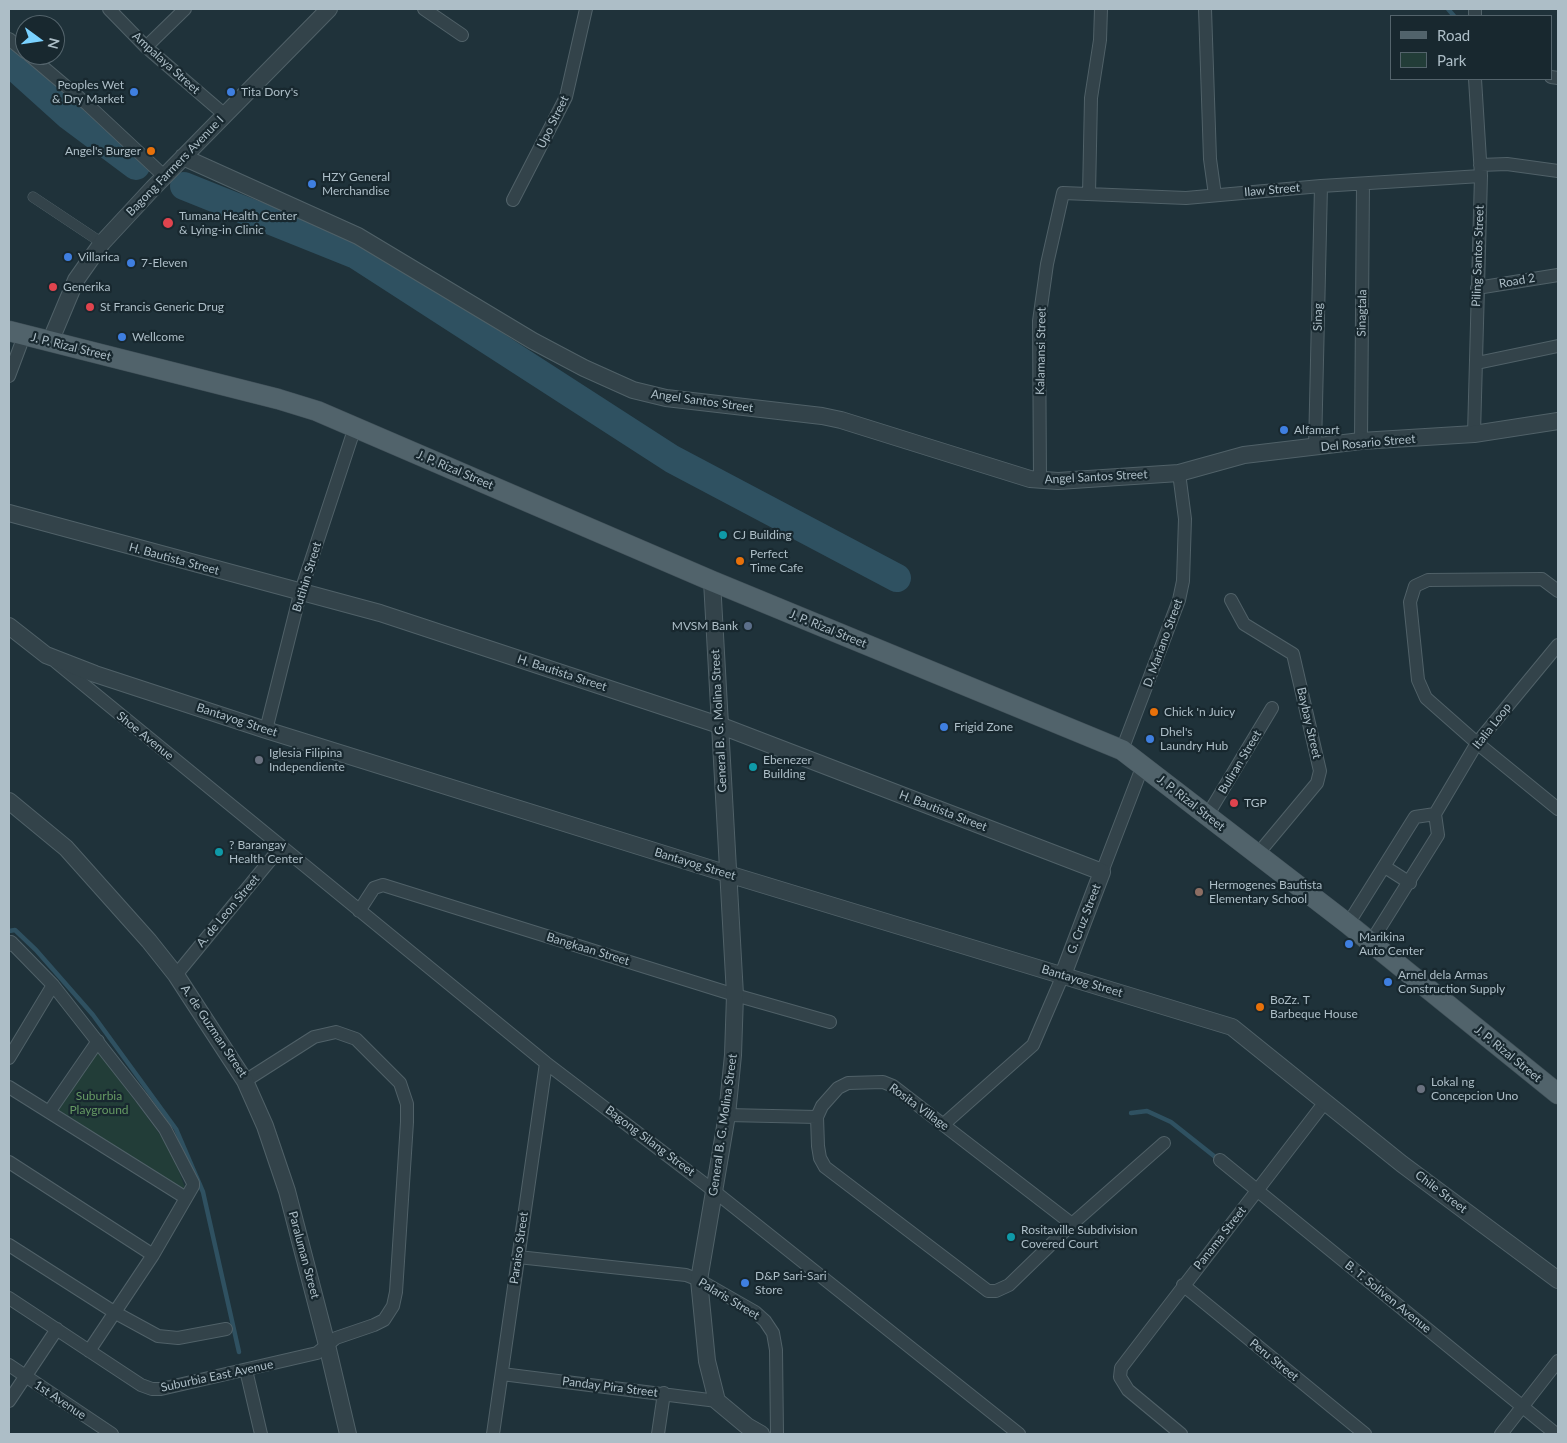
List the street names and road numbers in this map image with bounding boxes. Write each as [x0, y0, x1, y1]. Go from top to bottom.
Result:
street label: Ampalaya Street [129, 29, 203, 97]
street label: Upo Street [534, 93, 572, 151]
street label: Bagong Farmers Avenue I [123, 113, 227, 219]
street label: Ilaw Street [1243, 180, 1301, 200]
street label: Piling Santos Street [1469, 205, 1487, 307]
street label: Road 2 [1498, 271, 1536, 291]
street label: Sinagtala [1354, 289, 1370, 337]
street label: Sinag [1311, 303, 1325, 331]
street label: Kalamansi Street [1033, 307, 1049, 395]
street label: J. P. Rizal Street [29, 330, 113, 364]
street label: Angel Santos Street [650, 387, 754, 415]
street label: Del Rosario Street [1320, 432, 1416, 454]
street label: J. P. Rizal Street [414, 447, 496, 493]
street label: Angel Santos Street [1044, 467, 1148, 487]
street label: H. Bautista Street [127, 540, 221, 578]
street label: Butihin Street [289, 540, 325, 614]
street label: D. Mariano Street [1140, 597, 1186, 689]
street label: J. P. Rizal Street [787, 607, 869, 651]
street label: General B. G. Molina Street [708, 649, 730, 793]
street label: H. Bautista Street [516, 652, 608, 694]
street label: Baybay Street [1294, 686, 1324, 760]
street label: Bantayog Street [195, 700, 279, 740]
street label: Italia Loop [1470, 700, 1514, 752]
street label: Shoe Avenue [114, 709, 176, 763]
street label: Buliran Street [1215, 728, 1265, 796]
street label: J. P. Rizal Street [1154, 772, 1228, 834]
street label: H. Bautista Street [897, 788, 989, 834]
street label: Bantayog Street [653, 845, 737, 883]
street label: A. de Leon Street [193, 872, 263, 950]
street label: G. Cruz Street [1064, 882, 1104, 956]
street label: Bangkaan Street [545, 930, 631, 968]
street label: Bantayog Street [1040, 962, 1124, 1000]
street label: A. de Guzman Street [178, 982, 250, 1080]
street label: J. P. Rizal Street [1472, 1023, 1544, 1085]
street label: General B. G. Molina Street [706, 1053, 740, 1197]
street label: Rosita Village [886, 1080, 952, 1134]
street label: Bagong Silang Street [602, 1103, 698, 1179]
street label: Chile Street [1412, 1168, 1470, 1216]
street label: Panama Street [1191, 1204, 1249, 1272]
street label: Paraluman Street [285, 1210, 323, 1300]
street label: Paraiso Street [507, 1211, 531, 1285]
street label: B. T. Soliven Avenue [1342, 1258, 1434, 1336]
street label: Palaris Street [696, 1275, 762, 1323]
street label: Peru Street [1247, 1336, 1301, 1384]
street label: Suburbia East Avenue [159, 1357, 275, 1395]
street label: Panday Pira Street [561, 1374, 659, 1400]
street label: 1st Avenue [31, 1377, 89, 1423]

